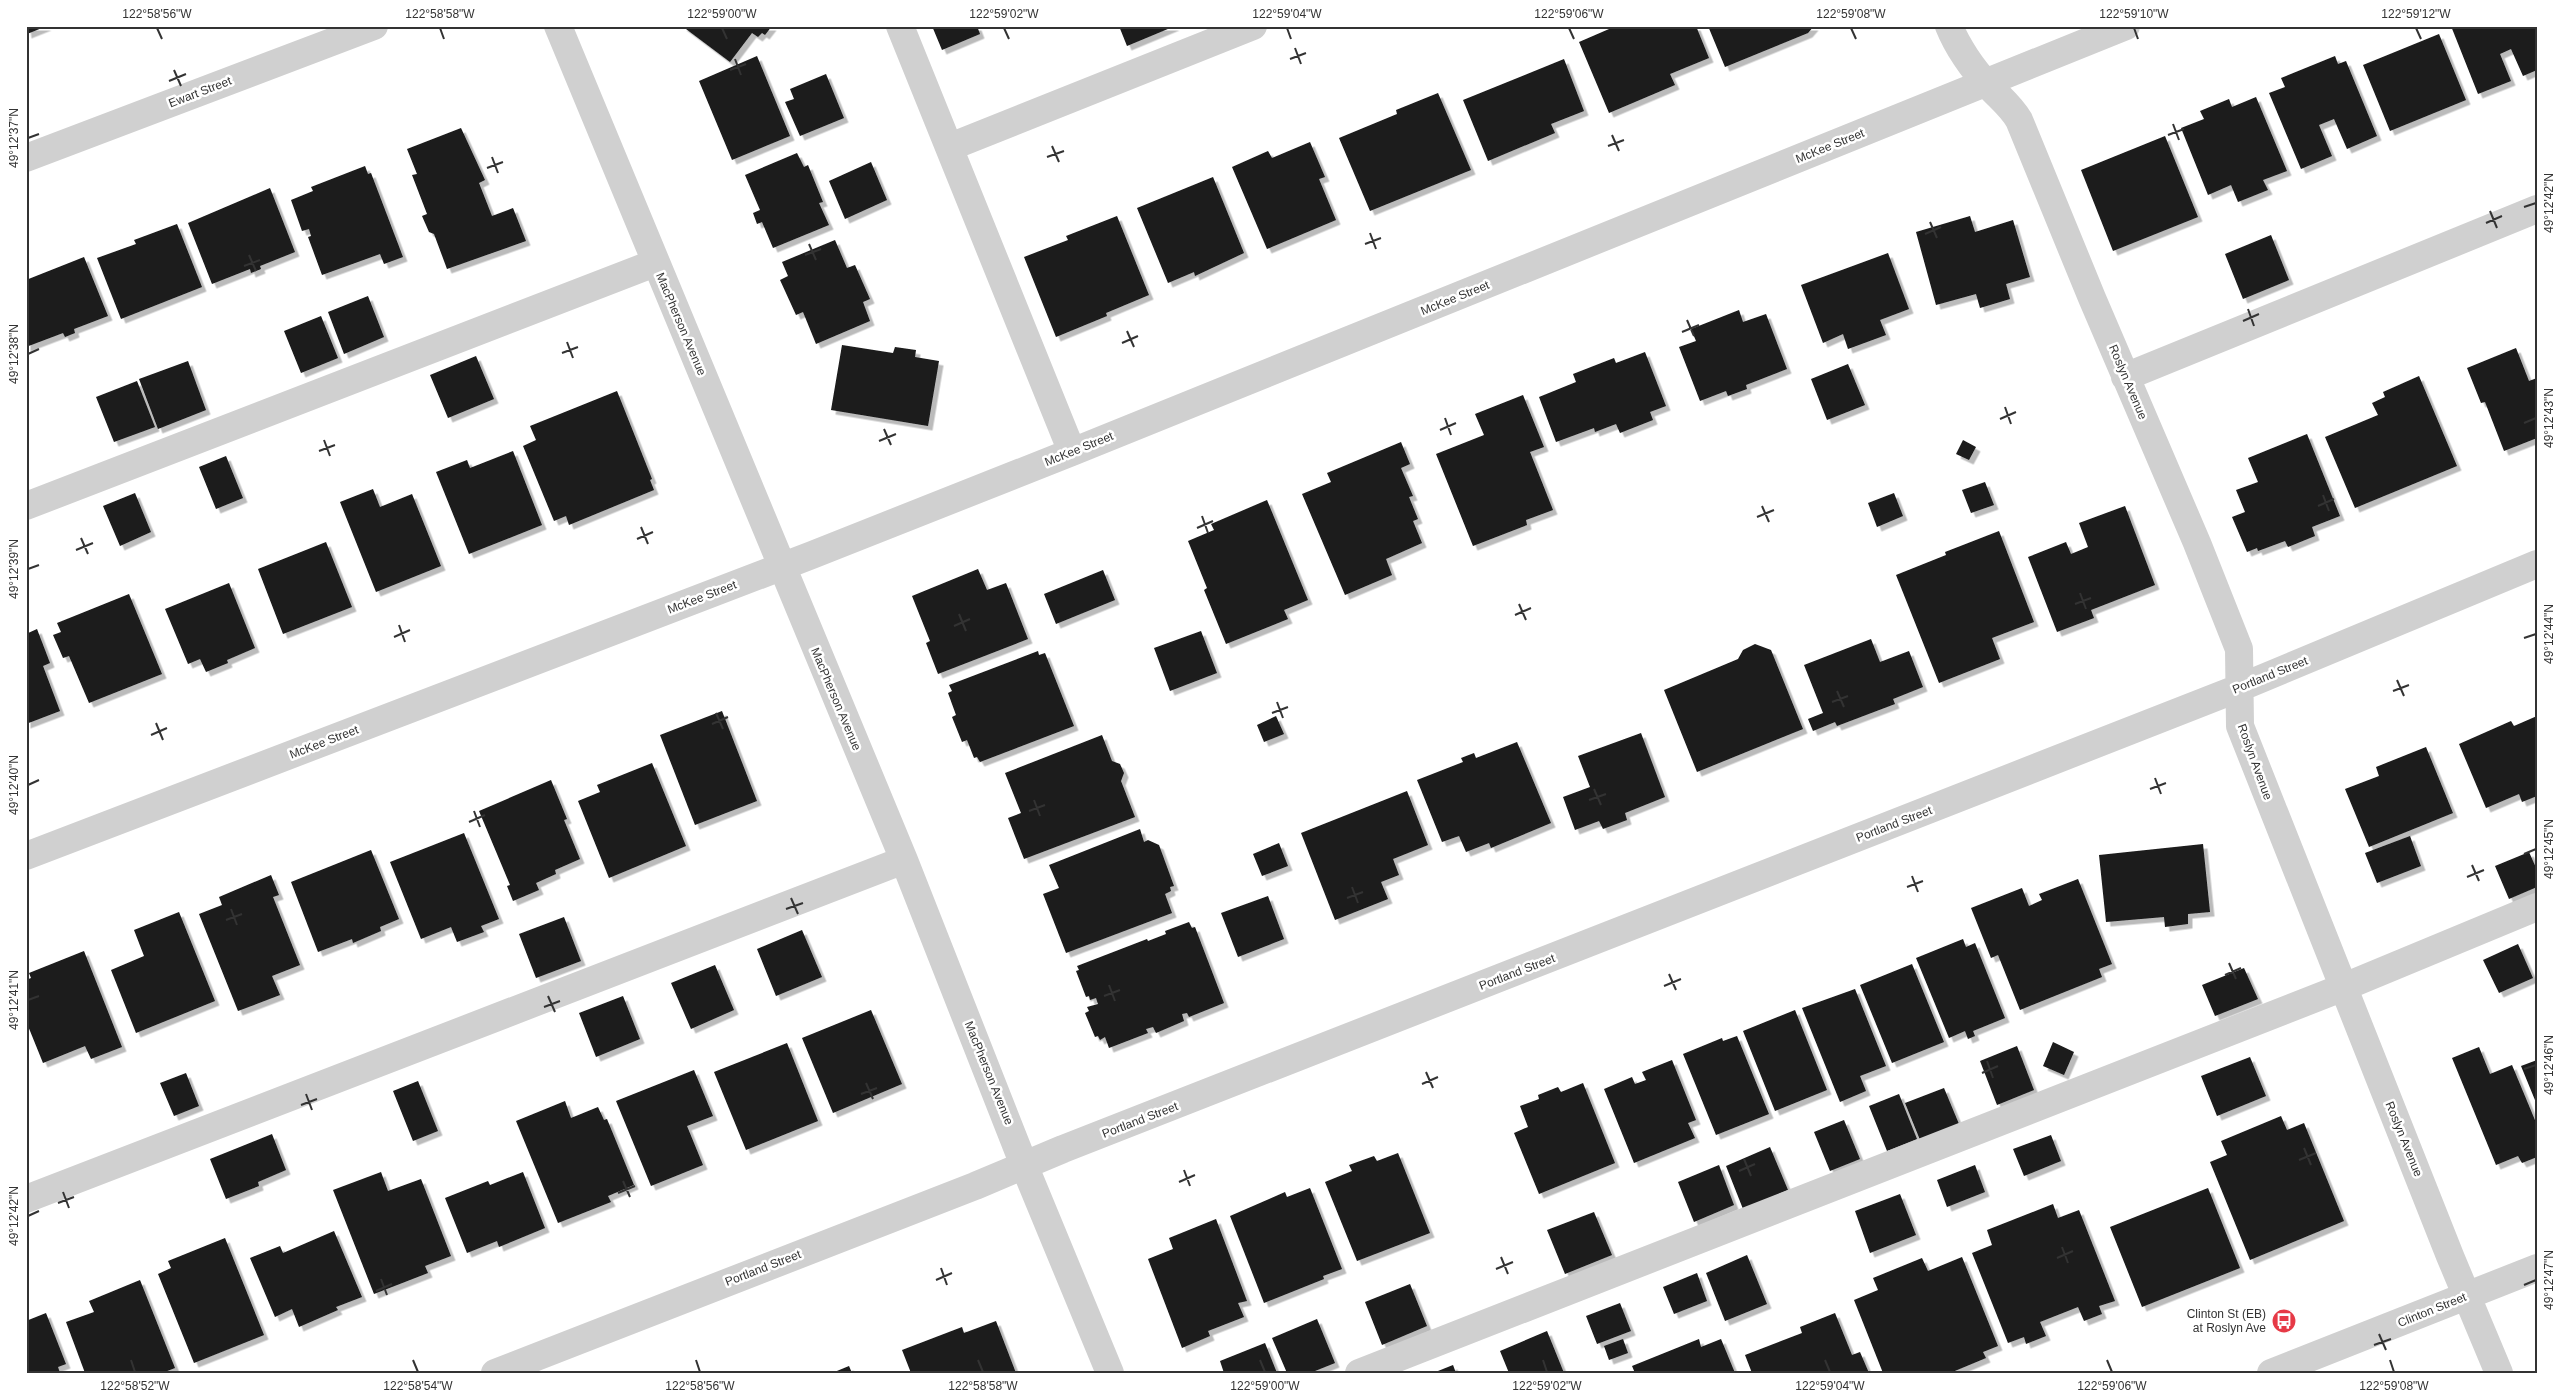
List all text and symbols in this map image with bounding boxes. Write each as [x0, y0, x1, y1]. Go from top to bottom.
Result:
text: 122°58'56"W [122, 7, 192, 21]
text: 122°58'58"W [405, 7, 475, 21]
text: 122°59'00"W [687, 7, 757, 21]
text: 122°59'02"W [969, 7, 1039, 21]
text: 122°59'04"W [1252, 7, 1322, 21]
text: 122°59'06"W [1534, 7, 1604, 21]
text: 122°59'08"W [1816, 7, 1886, 21]
text: 122°59'10"W [2099, 7, 2169, 21]
text: 122°59'12"W [2381, 7, 2451, 21]
street label: Ewart Street [167, 73, 234, 110]
text: 49°12'37"N [7, 108, 21, 168]
street label: McKee Street [1794, 126, 1867, 166]
text: 49°12'42"N [2542, 173, 2556, 233]
street label: MacPherson Avenue [653, 270, 709, 378]
street label: McKee Street [1419, 278, 1492, 318]
text: 49°12'38"N [7, 324, 21, 384]
street label: Roslyn Avenue [2106, 343, 2150, 422]
text: 49°12'43"N [2542, 388, 2556, 448]
street label: McKee Street [1043, 429, 1116, 469]
text: 49°12'39"N [7, 539, 21, 599]
street label: McKee Street [666, 577, 739, 617]
text: 49°12'44"N [2542, 604, 2556, 664]
street label: MacPherson Avenue [808, 645, 864, 753]
street label: Portland Street [2230, 653, 2310, 696]
street label: McKee Street [288, 722, 361, 762]
street label: Roslyn Avenue [2235, 722, 2275, 802]
text: 49°12'40"N [7, 755, 21, 815]
street label: Portland Street [1854, 803, 1934, 845]
text: 49°12'45"N [2542, 819, 2556, 879]
street label: Portland Street [1477, 951, 1557, 993]
text: 49°12'41"N [7, 970, 21, 1030]
street label: MacPherson Avenue [962, 1019, 1016, 1127]
text: 49°12'46"N [2542, 1035, 2556, 1095]
street label: Portland Street [1100, 1099, 1180, 1141]
street label: Roslyn Avenue [2383, 1099, 2426, 1179]
text: 49°12'42"N [7, 1186, 21, 1246]
street label: Portland Street [723, 1247, 803, 1289]
text: 49°12'47"N [2542, 1250, 2556, 1310]
street label: Clinton Street [2396, 1290, 2469, 1330]
place label: Clinton St (EB) at Roslyn Ave [2187, 1307, 2266, 1335]
bus stop icon: Clinton St (EB) at Roslyn Ave [2271, 1308, 2297, 1334]
text: 122°58'52"W [100, 1379, 170, 1393]
text: 122°58'54"W [383, 1379, 453, 1393]
text: 122°58'56"W [665, 1379, 735, 1393]
text: 122°58'58"W [948, 1379, 1018, 1393]
text: 122°59'00"W [1230, 1379, 1300, 1393]
text: 122°59'02"W [1512, 1379, 1582, 1393]
text: 122°59'04"W [1795, 1379, 1865, 1393]
text: 122°59'06"W [2077, 1379, 2147, 1393]
text: 122°59'08"W [2359, 1379, 2429, 1393]

